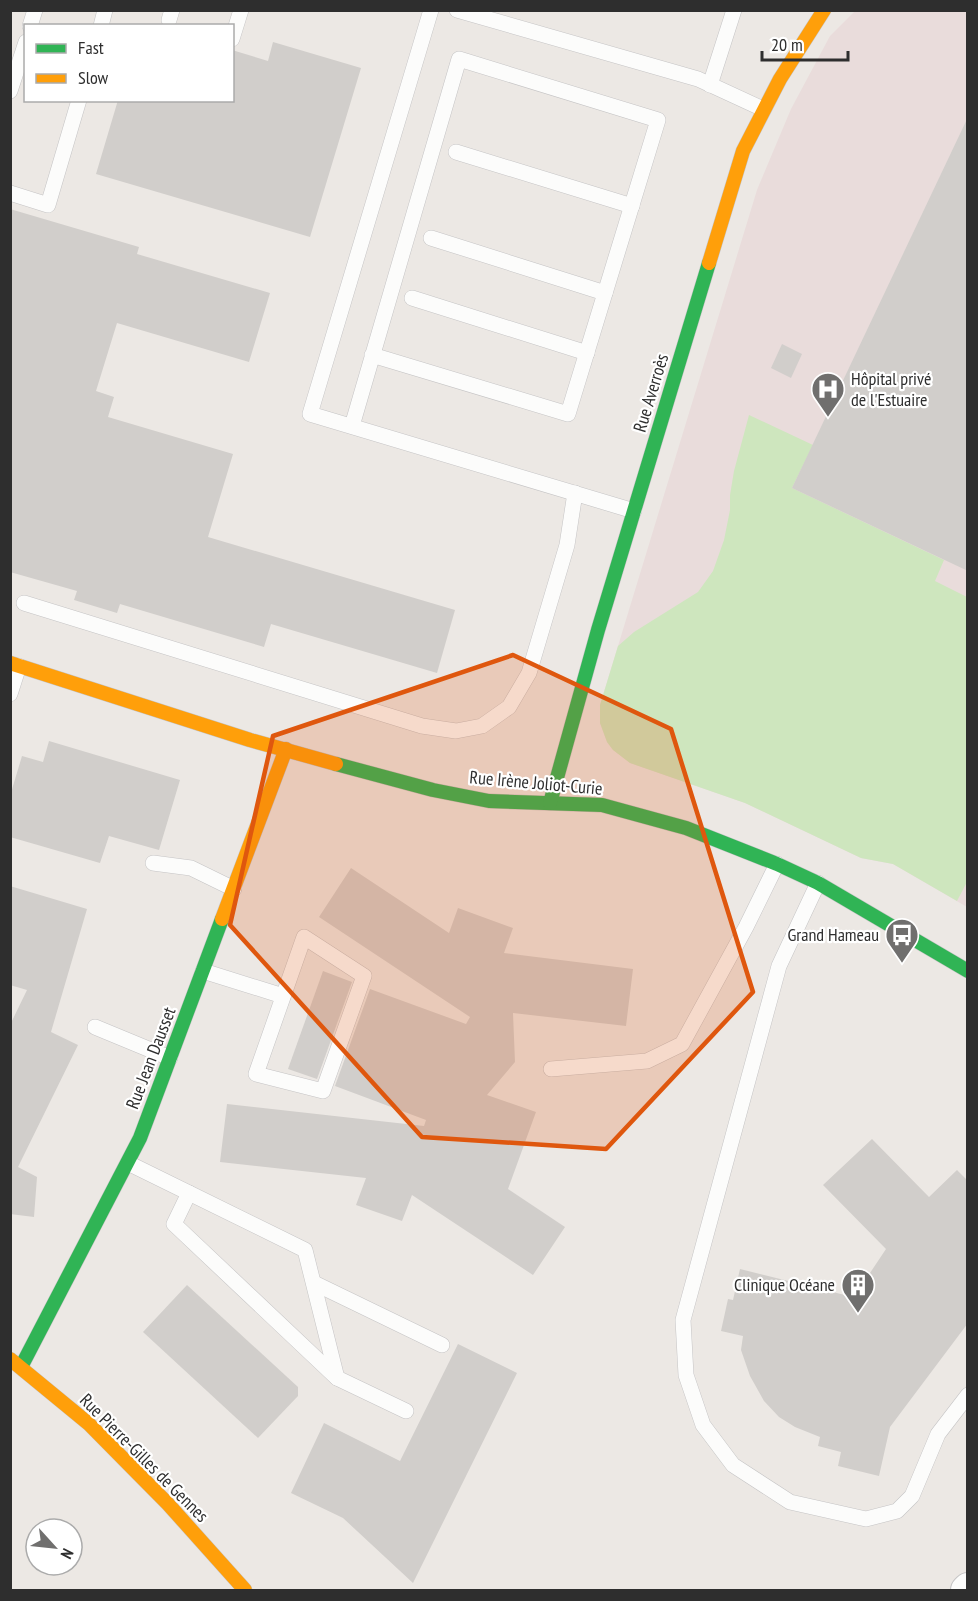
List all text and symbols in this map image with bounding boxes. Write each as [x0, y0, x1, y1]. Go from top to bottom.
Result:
legend [24, 24, 234, 102]
scale bar [762, 24, 848, 62]
text: 20 m [771, 33, 803, 56]
text: Fast [78, 36, 104, 59]
text: Slow [78, 66, 109, 89]
street label: Rue Averroès [628, 351, 673, 435]
place label: Hôpital privé de l'Estuaire [851, 367, 931, 411]
hospital icon: Hôpital privé de l'Estuaire [810, 371, 846, 418]
street label: Rue Irène Joliot-Curie [469, 765, 603, 800]
bus stop icon: Grand Hameau [884, 917, 920, 964]
place label: Grand Hameau [787, 923, 879, 946]
street label: Rue Jean Dausset [121, 1004, 181, 1112]
building icon: Clinique Océane [840, 1267, 876, 1314]
place label: Clinique Océane [734, 1273, 835, 1296]
street label: Rue Pierre-Gilles de Gennes [75, 1388, 214, 1527]
north arrow [24, 1517, 84, 1577]
text: N [56, 1545, 78, 1562]

